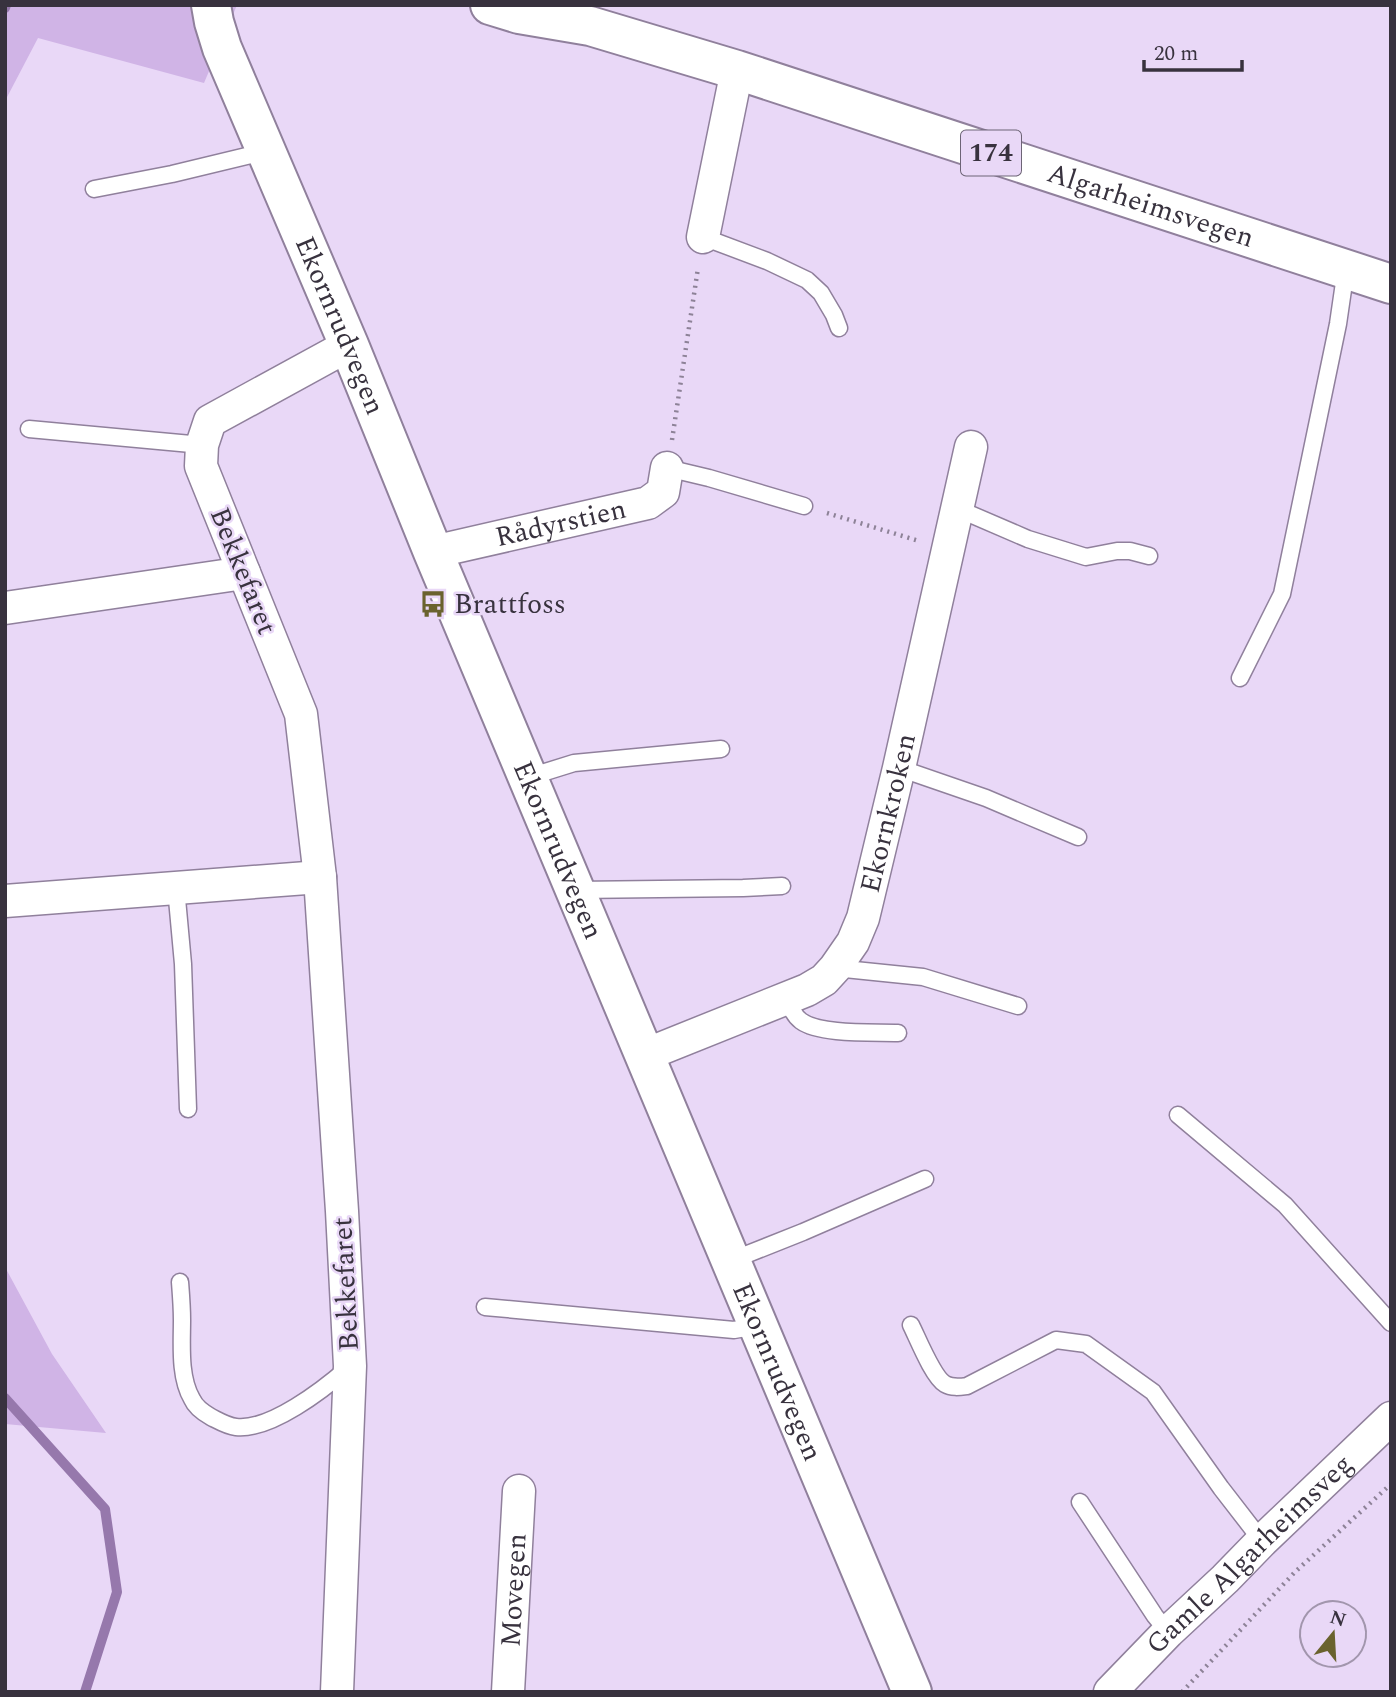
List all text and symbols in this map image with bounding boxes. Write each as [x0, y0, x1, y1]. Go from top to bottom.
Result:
scale bar [1144, 28, 1242, 72]
text: 20 m [1154, 38, 1198, 70]
road number: 174 [961, 130, 1021, 176]
street label: Algarheimsvegen [1041, 151, 1260, 259]
street label: Ekornrudvegen [283, 229, 397, 421]
street label: Rådyrstien [491, 487, 630, 559]
street label: Bekkefaret [198, 501, 288, 641]
place label: Brattfoss [454, 583, 566, 626]
bus stop icon: Brattfoss [418, 589, 448, 619]
street label: Ekornkroken [848, 729, 928, 897]
street label: Ekornrudvegen [501, 754, 615, 946]
street label: Bekkefaret [321, 1216, 371, 1352]
street label: Ekornrudvegen [721, 1276, 834, 1468]
street label: Gamle Algarheimsveg [1136, 1444, 1363, 1665]
street label: Movegen [489, 1532, 538, 1648]
north arrow [1298, 1599, 1368, 1669]
text: N [1326, 1603, 1350, 1635]

